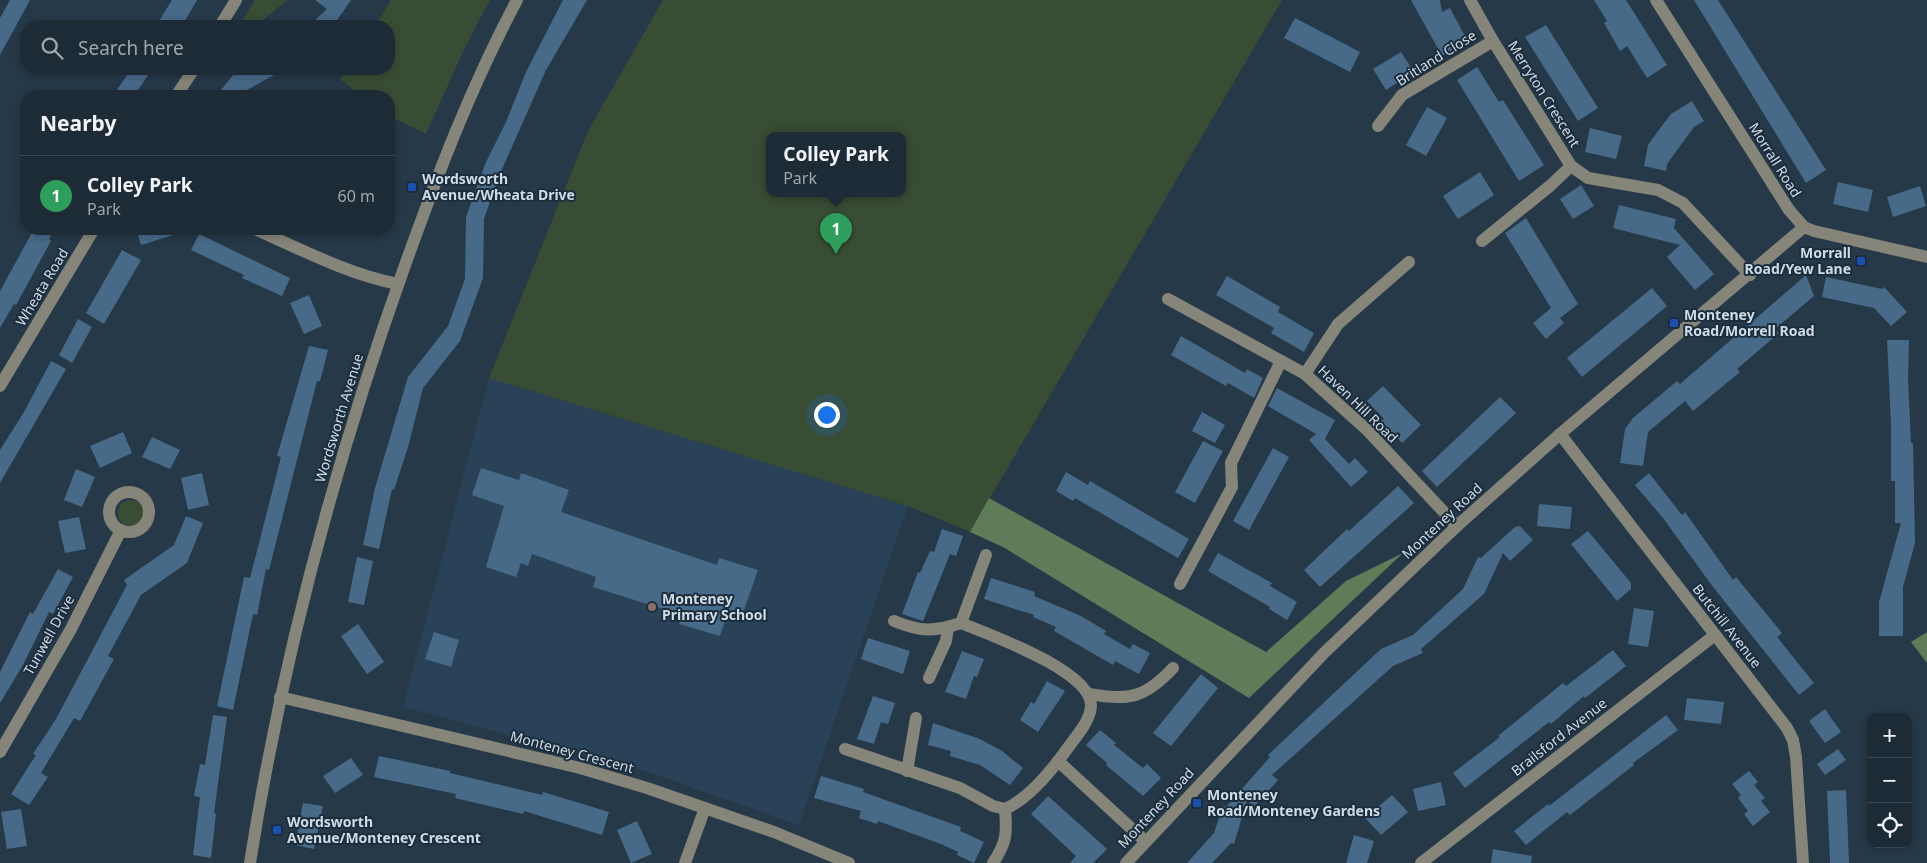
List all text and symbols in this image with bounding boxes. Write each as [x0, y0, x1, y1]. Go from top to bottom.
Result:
search box [20, 20, 395, 75]
street label: Britland Close [1392, 25, 1480, 90]
icon: search [38, 34, 66, 62]
text: Search here [78, 35, 184, 61]
street label: Merryton Crescent [1504, 37, 1585, 151]
text: Nearby [40, 109, 116, 137]
street label: Morrall Road [1745, 119, 1806, 201]
popup [766, 132, 906, 197]
text: Colley Park [783, 141, 889, 167]
text: Park [783, 167, 817, 189]
place label: Wordsworth Avenue/Wheata Drive [422, 169, 575, 204]
text: Colley Park [87, 172, 193, 198]
marker: Wordsworth Avenue/Wheata Drive [406, 181, 418, 193]
text: 1 [51, 185, 61, 207]
text: 60 m [338, 185, 375, 207]
text: Park [87, 198, 121, 220]
pin: 1 [820, 213, 852, 254]
place label: Morrall Road/Yew Lane [1745, 243, 1851, 278]
street label: Wheata Road [11, 244, 72, 329]
marker: Morrall Road/Yew Lane [1855, 255, 1867, 267]
place label: Monteney Road/Morrell Road [1684, 305, 1815, 340]
marker: Monteney Road/Morrell Road [1668, 317, 1680, 329]
street label: Wordsworth Avenue [310, 351, 367, 485]
street label: Haven Hill Road [1314, 361, 1402, 447]
your location [814, 402, 840, 428]
street label: Monteney Road [1397, 478, 1486, 563]
street label: Butchill Avenue [1689, 580, 1766, 672]
place label: Monteney Primary School [662, 589, 767, 624]
street label: Tunwell Drive [19, 591, 78, 678]
marker: Monteney Primary School [646, 601, 658, 613]
street label: Brailsford Avenue [1507, 693, 1611, 780]
map controls [1867, 713, 1912, 848]
button: + [1867, 713, 1912, 758]
street label: Monteney Crescent [508, 726, 636, 777]
button: − [1867, 758, 1912, 803]
street label: Monteney Road [1113, 763, 1198, 852]
place label: Monteney Road/Monteney Gardens [1207, 785, 1380, 820]
marker: Monteney Road/Monteney Gardens [1191, 797, 1203, 809]
button: locate [1867, 803, 1912, 848]
place label: Wordsworth Avenue/Monteney Crescent [287, 812, 481, 847]
marker: Wordsworth Avenue/Monteney Crescent [271, 824, 283, 836]

